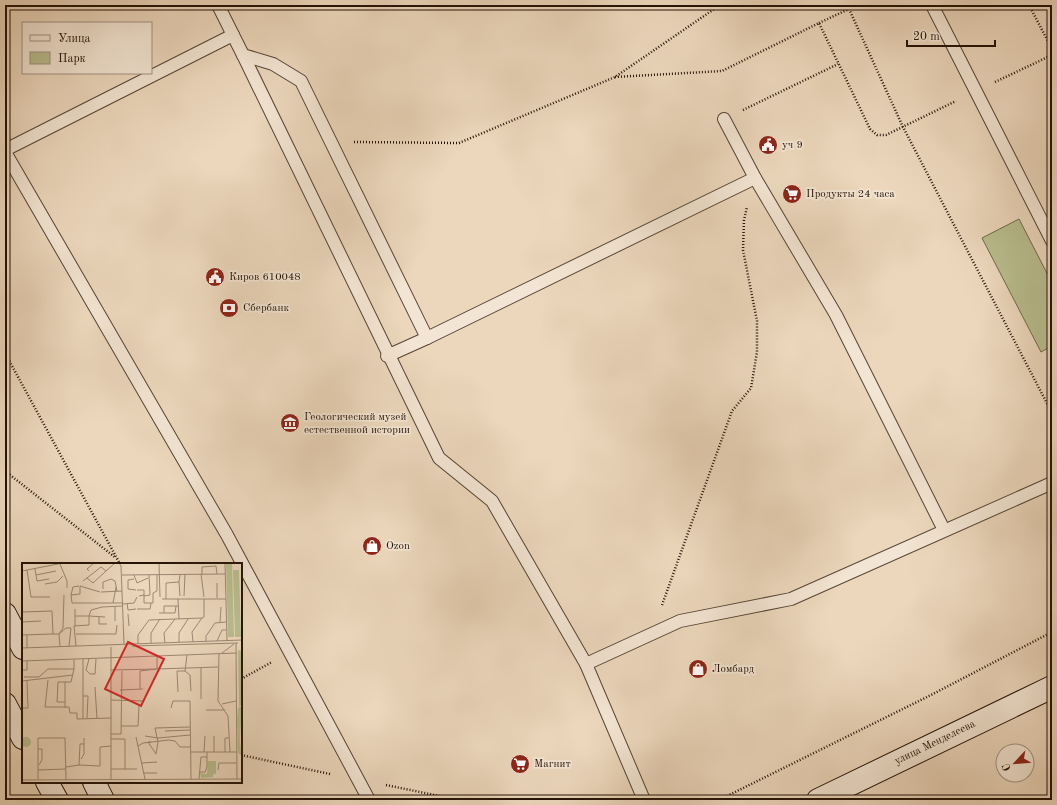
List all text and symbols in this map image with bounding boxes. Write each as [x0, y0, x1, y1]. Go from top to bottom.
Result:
legend [22, 22, 152, 74]
scale bar [907, 22, 995, 48]
text: 20 m [913, 31, 940, 43]
text: Улица [58, 33, 91, 45]
text: Парк [58, 53, 86, 65]
public building icon: уч 9 [757, 134, 779, 156]
place label: уч 9 [782, 140, 803, 151]
supermarket icon: Продукты 24 часа [781, 183, 803, 205]
place label: Продукты 24 часа [806, 189, 895, 200]
public building icon: Киров 610048 [204, 266, 226, 288]
place label: Киров 610048 [229, 272, 301, 283]
bank icon: Сбербанк [218, 297, 240, 319]
place label: Сбербанк [243, 303, 290, 314]
museum icon: Геологический музей естественной истории [279, 412, 301, 434]
place label: Геологический музей естественной истории [304, 412, 410, 436]
shop icon: Ozon [361, 535, 383, 557]
place label: Ozon [386, 541, 410, 552]
inset map [22, 563, 242, 783]
shop icon: Ломбард [687, 658, 709, 680]
place label: Ломбард [712, 664, 755, 675]
street label: улица Менделеева [893, 718, 978, 767]
north arrow [995, 743, 1035, 783]
supermarket icon: Магнит [509, 753, 531, 775]
place label: Магнит [534, 759, 571, 770]
text: С [1001, 761, 1014, 772]

